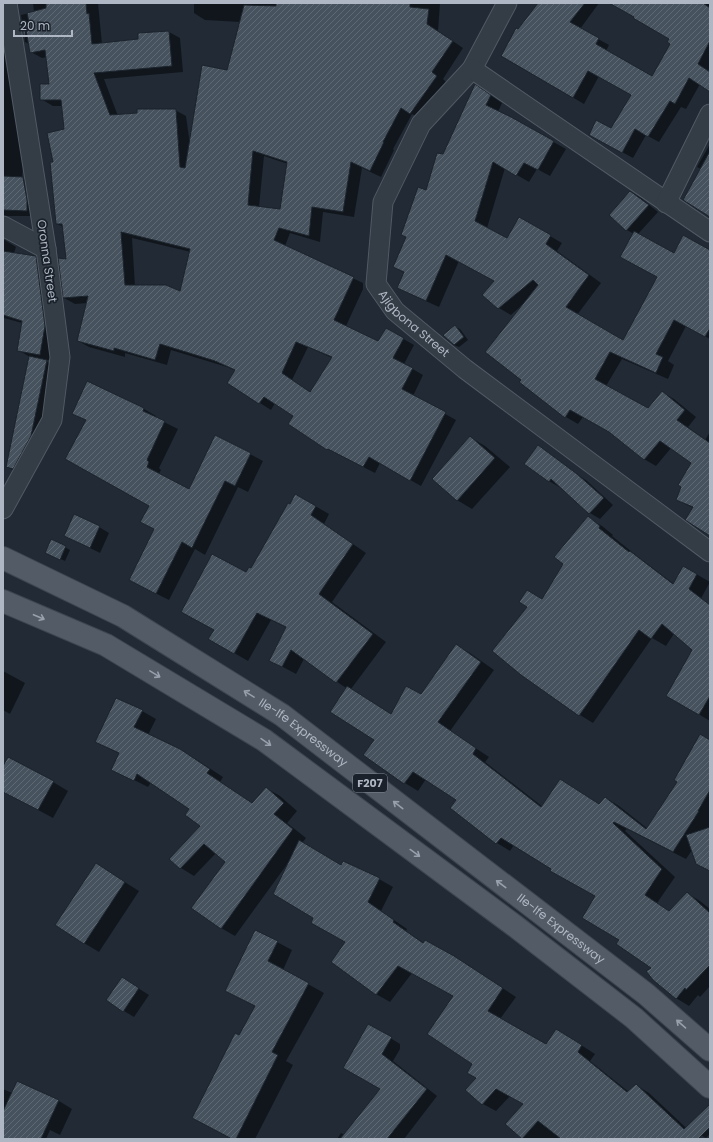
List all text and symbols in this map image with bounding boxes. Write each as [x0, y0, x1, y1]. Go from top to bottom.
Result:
scale bar [14, 12, 72, 38]
text: 20 m [20, 17, 50, 34]
street label: Oronna Street [33, 218, 62, 303]
street label: Ajigbona Street [375, 286, 453, 361]
one-way arrow [32, 613, 44, 621]
one-way arrow [149, 671, 161, 679]
one-way arrow [244, 690, 255, 698]
street label: Ile-Ife Expressway [256, 694, 352, 771]
one-way arrow [261, 738, 272, 746]
road number: F207 [353, 774, 387, 792]
one-way arrow [392, 800, 403, 809]
one-way arrow [410, 849, 421, 857]
one-way arrow [496, 879, 507, 888]
street label: Ile-Ife Expressway [514, 889, 609, 968]
one-way arrow [676, 1020, 686, 1029]

